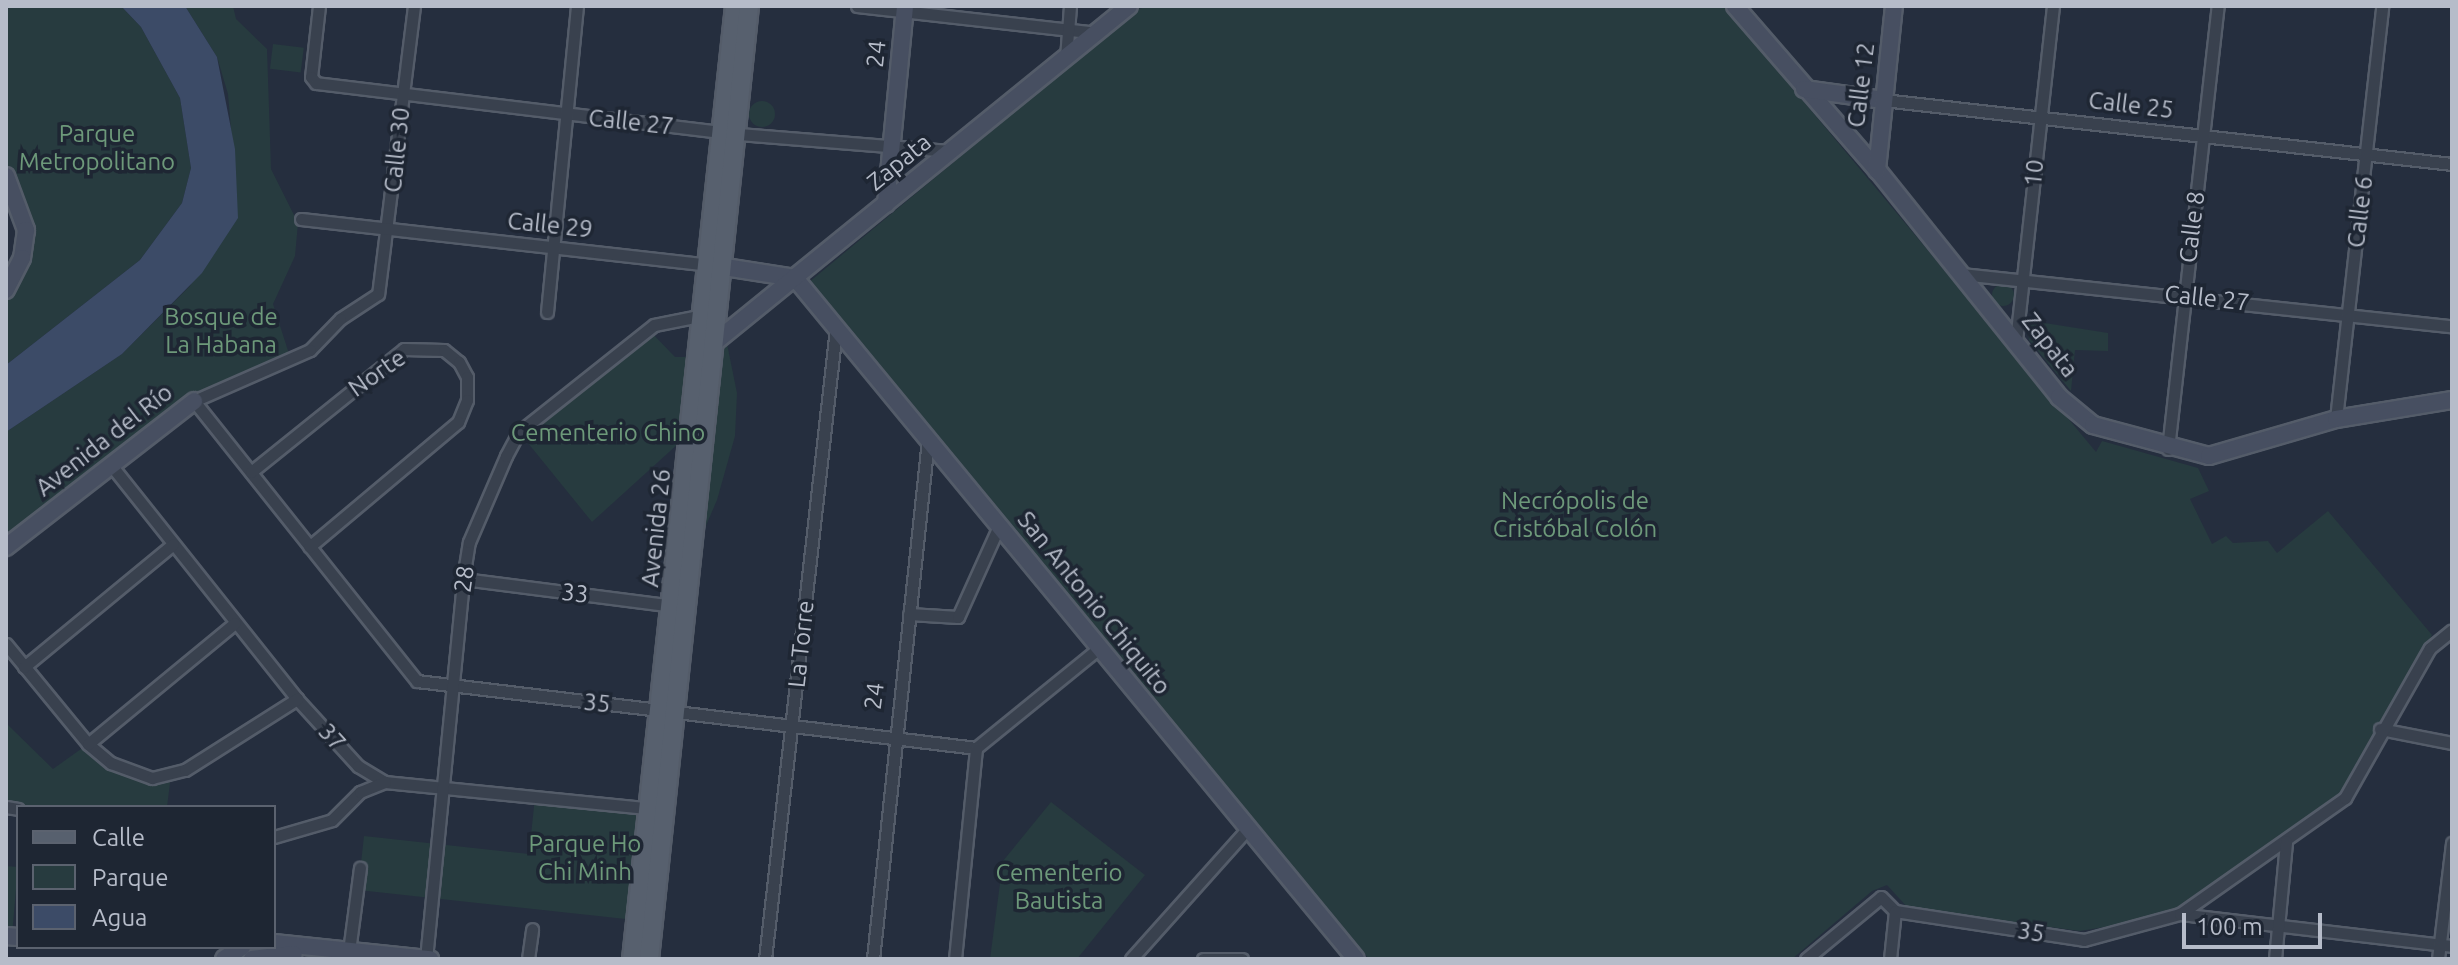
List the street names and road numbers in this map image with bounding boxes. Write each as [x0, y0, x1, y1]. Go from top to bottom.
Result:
street label: 24 [860, 39, 892, 69]
street label: Calle 12 [1841, 41, 1881, 129]
street label: Calle 25 [2087, 85, 2175, 125]
street label: Calle 27 [587, 103, 675, 141]
street label: Calle 30 [378, 106, 416, 194]
street label: Zapata [861, 128, 937, 196]
street label: 10 [2018, 158, 2050, 188]
street label: Calle 6 [2341, 175, 2379, 249]
street label: Calle 8 [2173, 190, 2211, 264]
street label: Calle 29 [506, 206, 594, 244]
street label: Calle 27 [2163, 279, 2251, 317]
street label: Zapata [2016, 307, 2084, 383]
street label: Norte [343, 343, 411, 403]
street label: Avenida del Río [30, 378, 178, 502]
street label: Avenida 26 [635, 467, 677, 589]
street label: San Antonio Chiquito [1011, 506, 1177, 700]
street label: 28 [448, 564, 480, 594]
street label: 33 [560, 577, 590, 609]
street label: La Torre [782, 599, 820, 689]
street label: 24 [858, 681, 890, 711]
street label: 35 [582, 687, 612, 719]
street label: 37 [312, 717, 352, 757]
street label: 35 [2015, 916, 2047, 948]

